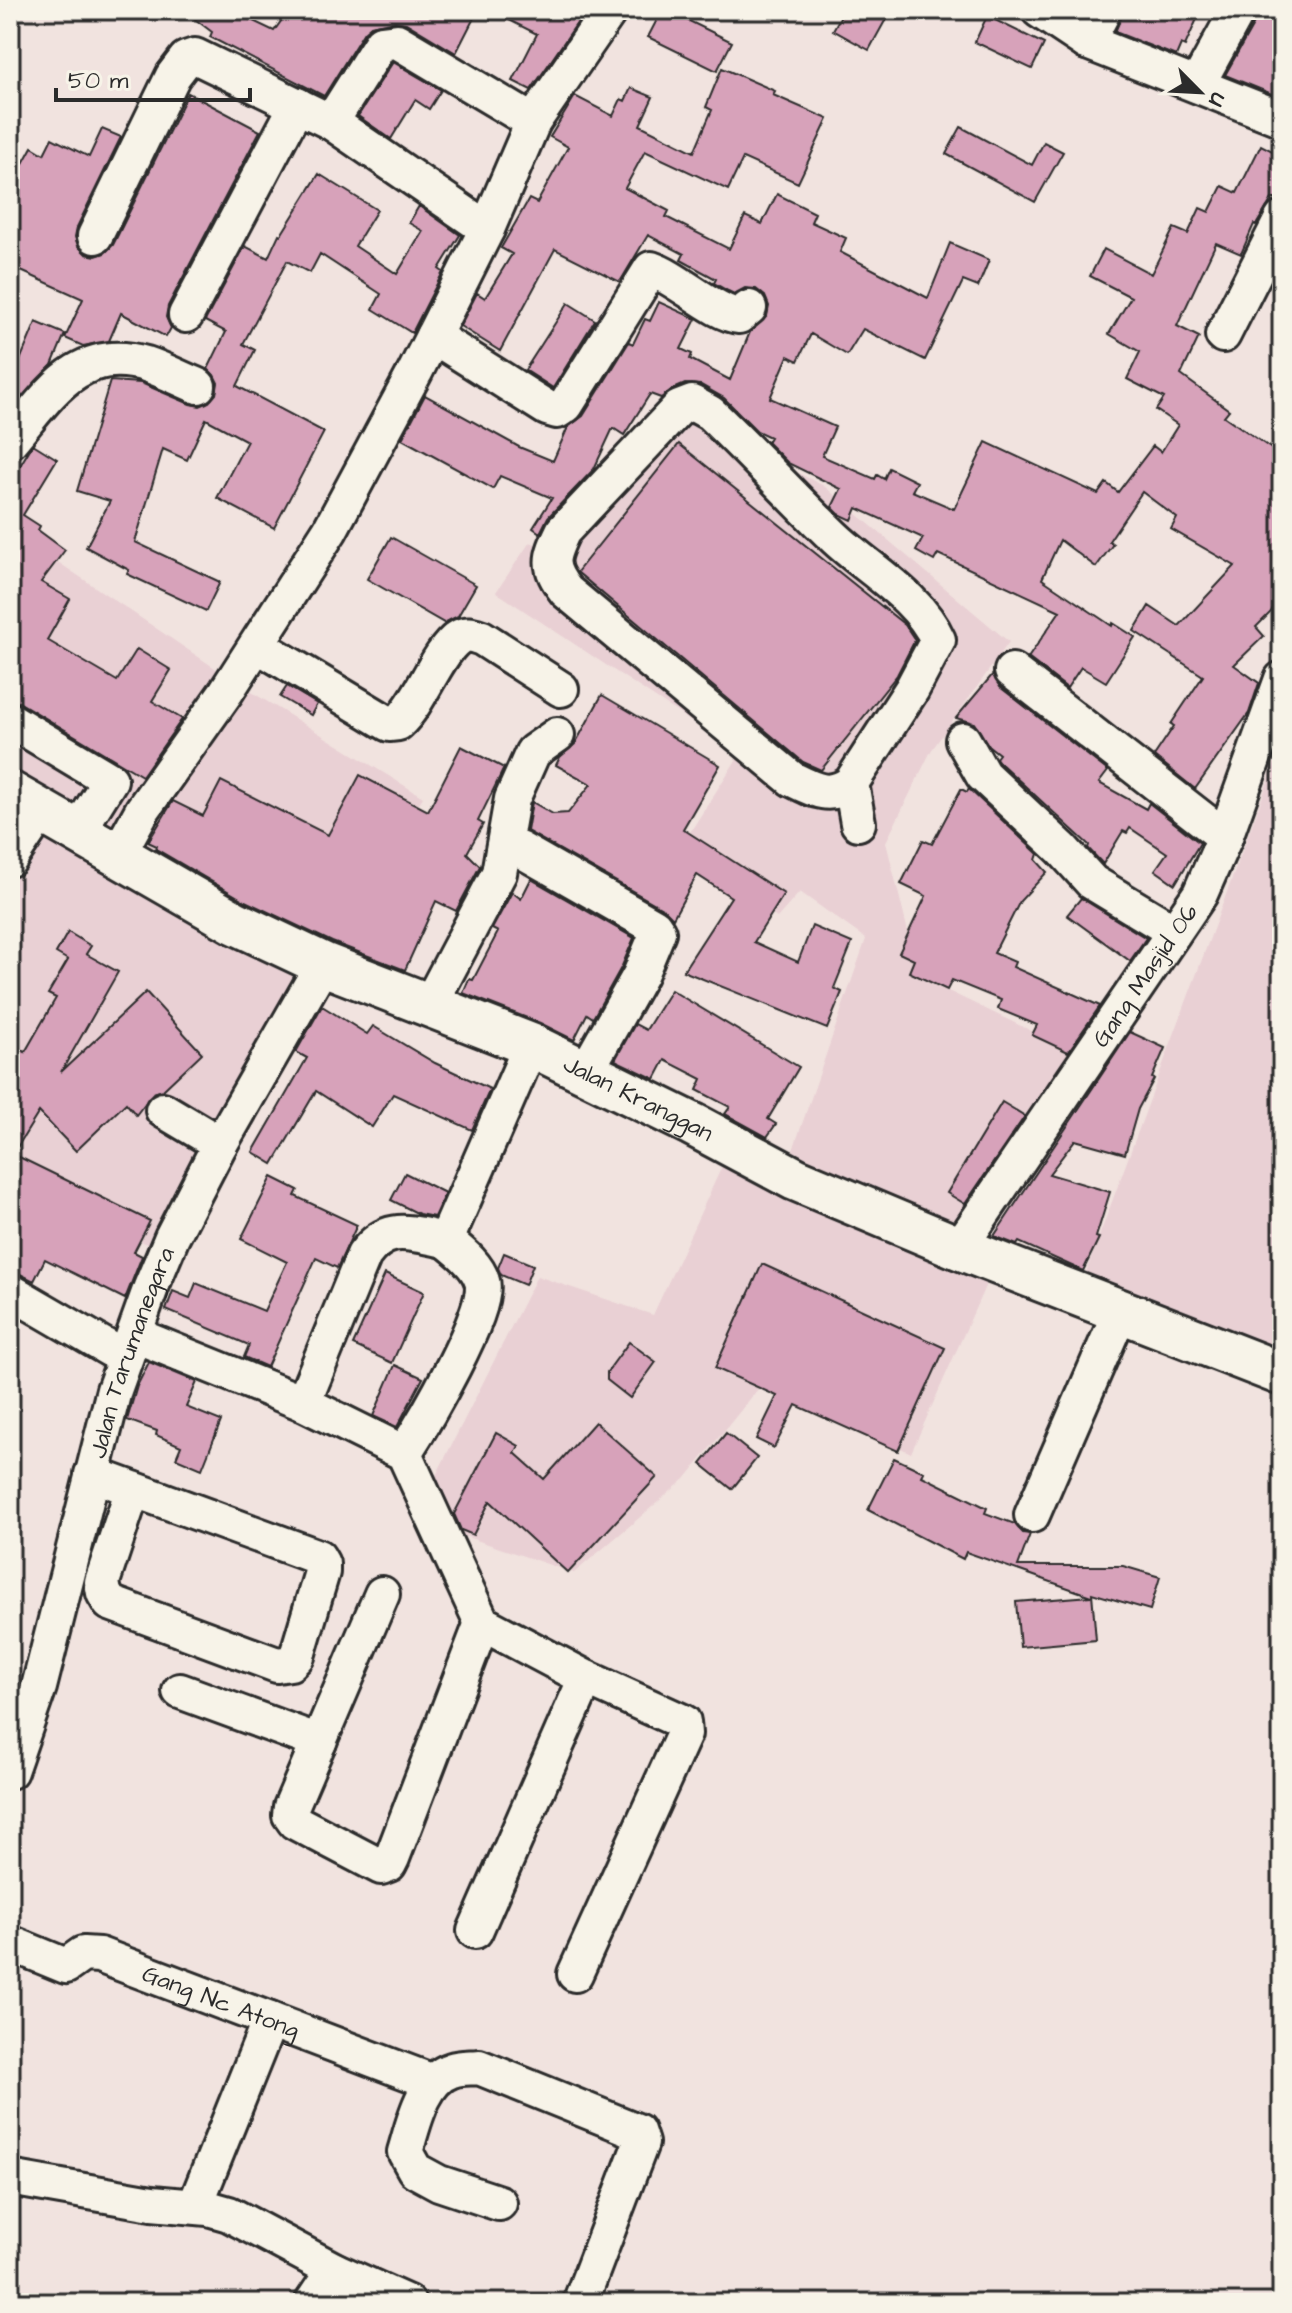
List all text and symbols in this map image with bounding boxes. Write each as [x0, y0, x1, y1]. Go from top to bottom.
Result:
scale bar [56, 52, 250, 102]
north arrow [1160, 52, 1240, 132]
text: 50 m [68, 64, 129, 98]
text: U [1200, 88, 1234, 111]
street label: Gang Masjid 06 [1085, 897, 1207, 1054]
street label: Jalan Kranggan [557, 1047, 719, 1150]
street label: Jalan Tarumanegara [81, 1242, 184, 1462]
street label: Gang Nc Atong [137, 1957, 304, 2049]

